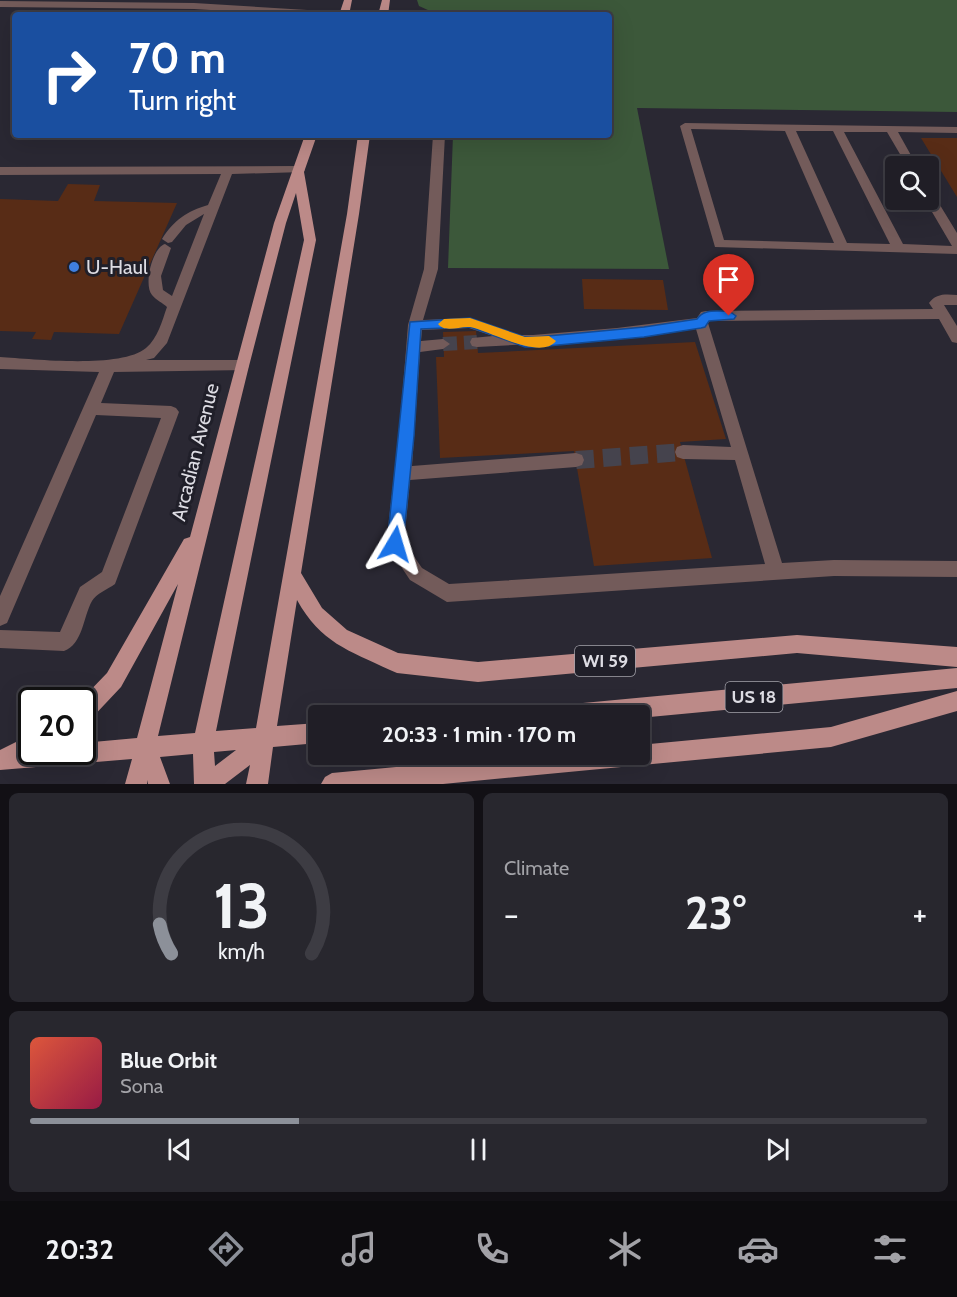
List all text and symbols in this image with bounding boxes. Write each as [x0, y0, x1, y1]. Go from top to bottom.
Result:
text: 70 m [129, 32, 226, 84]
icon: right [30, 36, 108, 114]
text: Turn right [129, 84, 236, 117]
map controls [885, 156, 939, 210]
button: search [885, 156, 939, 210]
pin [703, 254, 754, 316]
place label: U-Haul [86, 255, 148, 279]
marker: U-Haul [67, 260, 81, 274]
icon: arrive [712, 263, 745, 296]
street label: Arcadian Avenue [166, 381, 224, 523]
position arrow [363, 512, 427, 576]
road number: WI 59 [575, 646, 635, 676]
road number: US 18 [726, 682, 783, 712]
speed limit sign: 20 [18, 687, 96, 765]
text: 20:33 · 1 min · 170 m [382, 721, 576, 748]
text: Climate [504, 856, 569, 880]
text: 13 [213, 868, 270, 944]
text: 23° [685, 886, 746, 940]
text: − [504, 894, 519, 934]
text: + [912, 894, 927, 934]
text: km/h [218, 939, 265, 965]
text: Blue Orbit [120, 1047, 217, 1074]
text: Sona [120, 1074, 163, 1098]
icon: previous [163, 1133, 196, 1166]
icon: pause [462, 1133, 495, 1166]
icon: next [761, 1133, 794, 1166]
icon: directions [205, 1228, 247, 1270]
icon: music [338, 1228, 380, 1270]
icon: phone [471, 1228, 513, 1270]
icon: climate [604, 1228, 646, 1270]
icon: car [737, 1228, 779, 1270]
icon: filters [869, 1228, 911, 1270]
text: 20:32 [45, 1233, 114, 1266]

